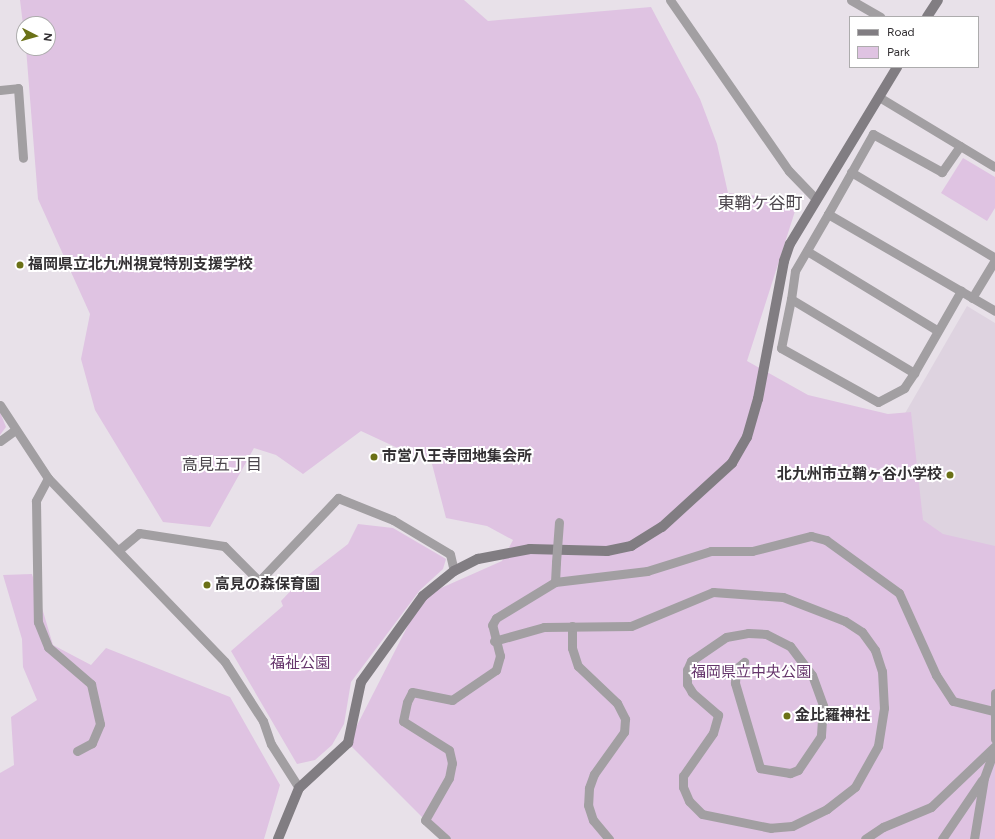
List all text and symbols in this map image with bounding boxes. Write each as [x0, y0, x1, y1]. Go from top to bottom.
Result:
north arrow [16, 16, 56, 56]
legend [849, 16, 979, 68]
text: Road [887, 25, 915, 39]
text: N [41, 32, 54, 42]
text: Park [887, 45, 910, 59]
district label: 東鞘ケ谷町 [718, 194, 802, 214]
place label: 福岡県立北九州視覚特別支援学校 [28, 256, 253, 274]
marker: 福岡県立北九州視覚特別支援学校 [15, 260, 25, 270]
place label: 市営八王寺団地集会所 [382, 448, 532, 466]
marker: 市営八王寺団地集会所 [369, 452, 379, 462]
district label: 高見五丁目 [182, 455, 262, 475]
place label: 北九州市立鞘ヶ谷小学校 [777, 466, 942, 484]
marker: 北九州市立鞘ヶ谷小学校 [945, 470, 955, 480]
place label: 高見の森保育園 [215, 576, 320, 594]
marker: 高見の森保育園 [202, 580, 212, 590]
park label: 福祉公園 [270, 655, 330, 673]
park label: 福岡県立中央公園 [691, 664, 811, 682]
place label: 金比羅神社 [795, 707, 870, 725]
marker: 金比羅神社 [782, 711, 792, 721]

